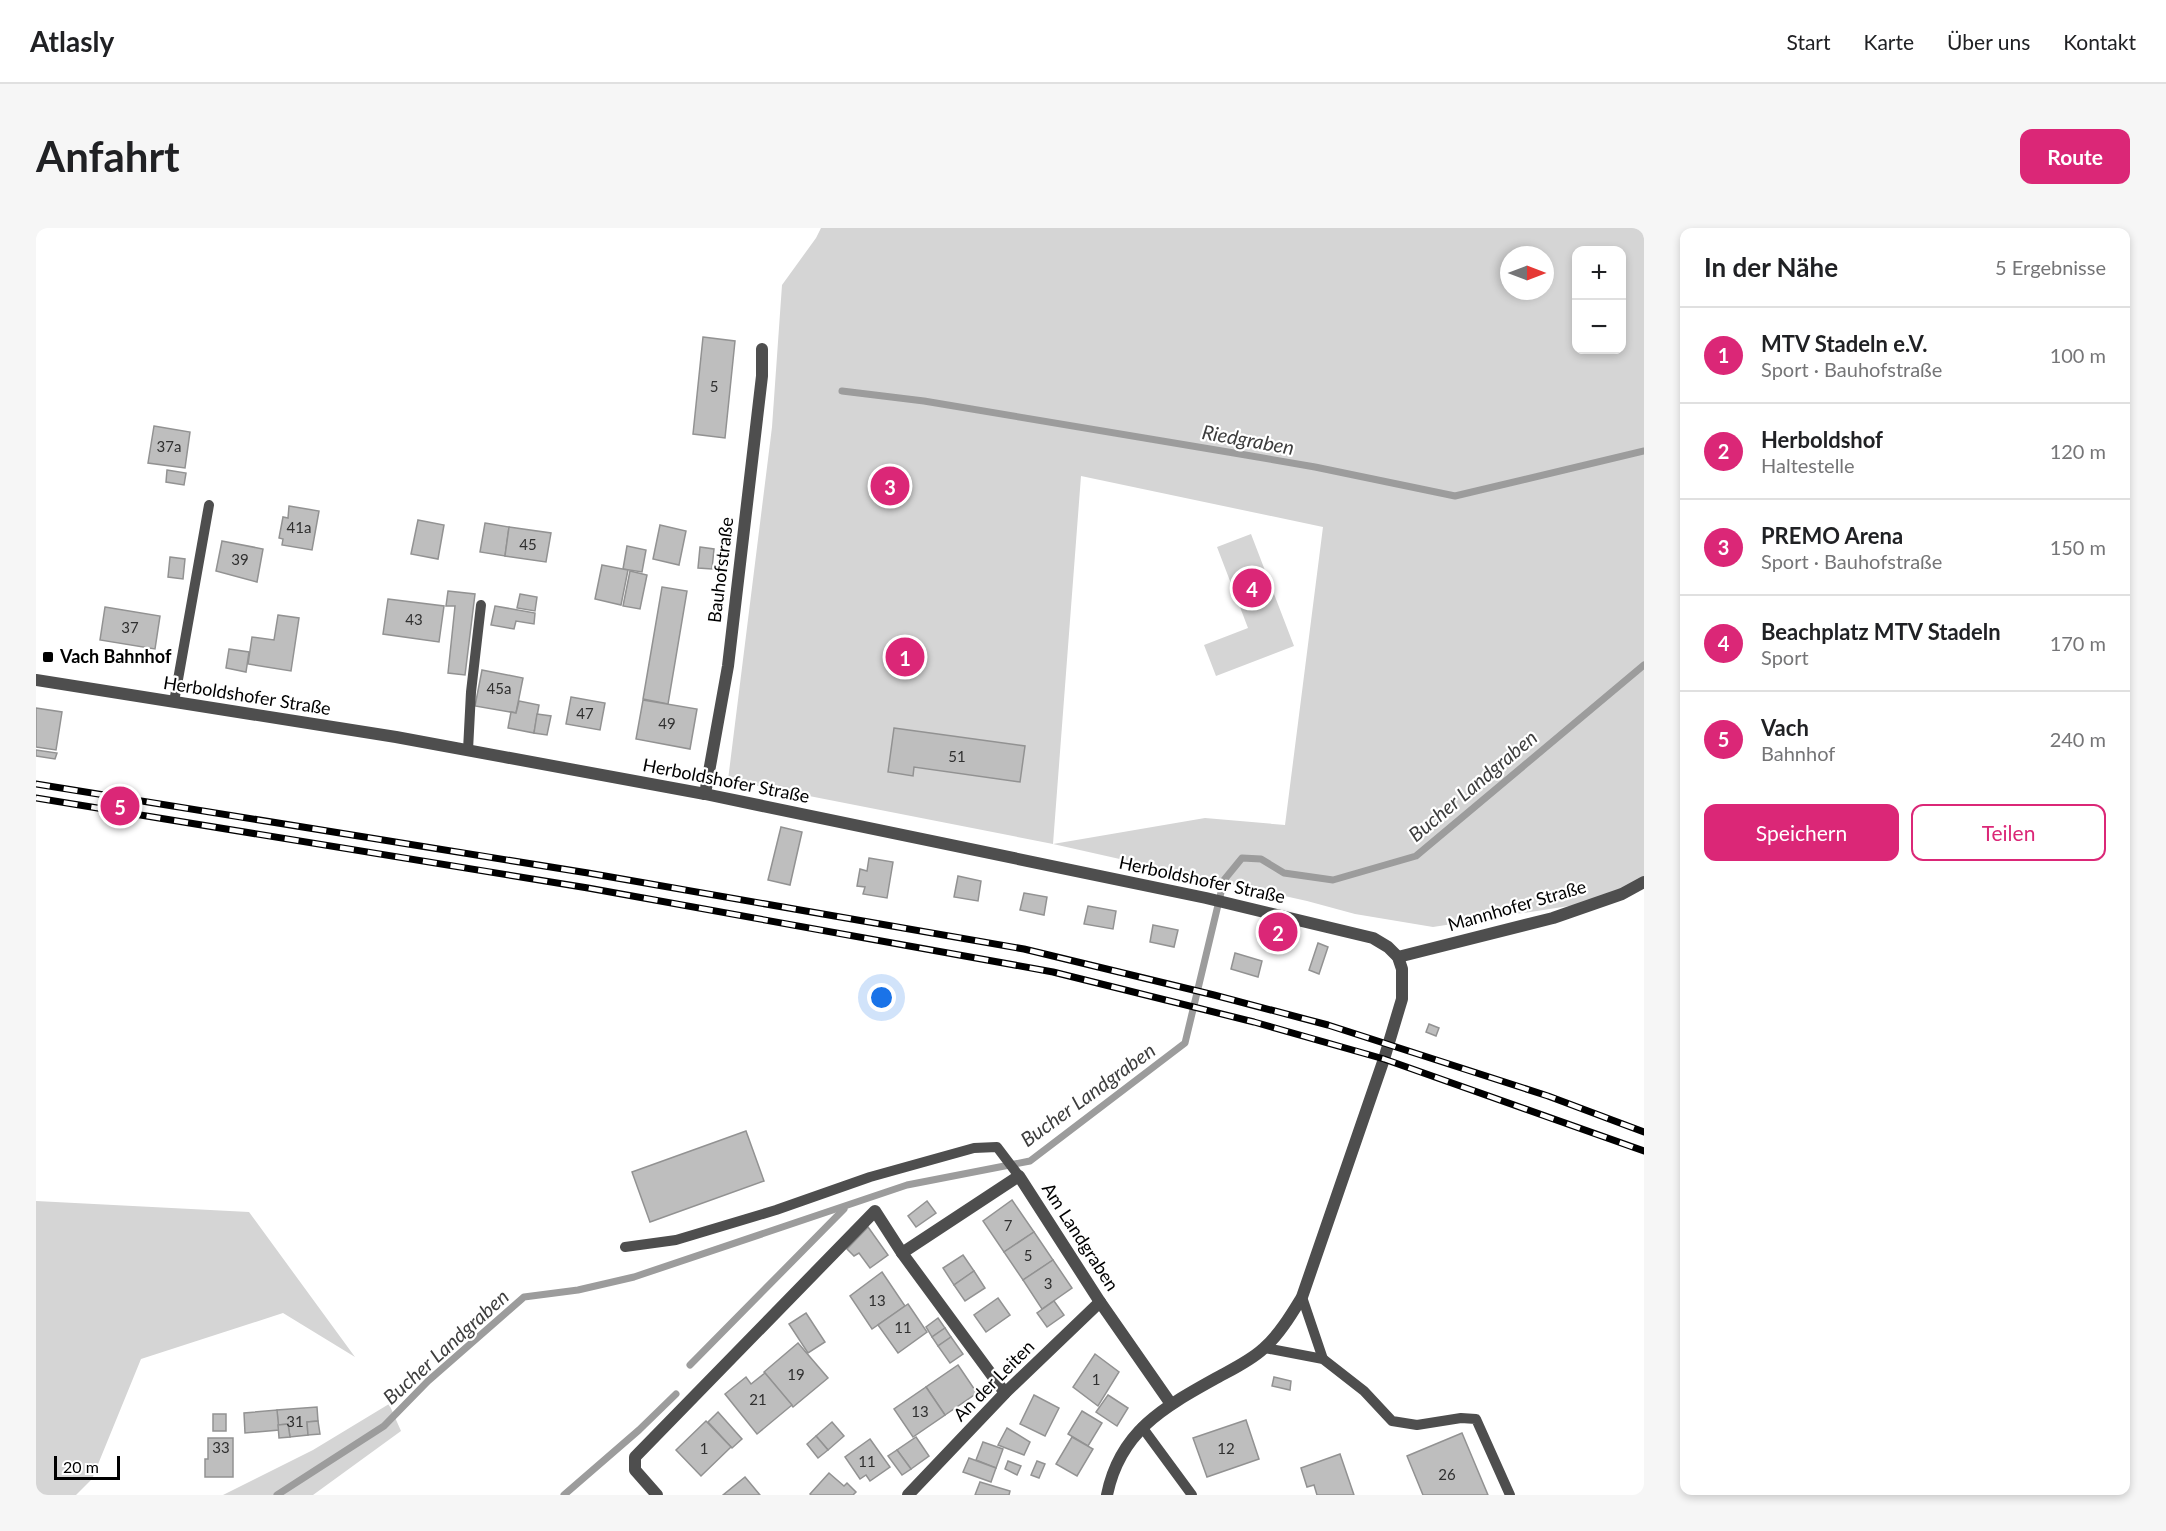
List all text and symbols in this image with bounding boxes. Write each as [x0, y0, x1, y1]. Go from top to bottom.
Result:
text: Atlasly [30, 24, 114, 58]
text: Start [1786, 29, 1831, 54]
text: Karte [1864, 29, 1914, 54]
text: Über uns [1947, 29, 2030, 54]
text: Kontakt [2063, 29, 2136, 54]
button: Route [2020, 129, 2130, 184]
text: Anfahrt [36, 131, 180, 181]
north arrow [1500, 246, 1554, 300]
map controls [1572, 246, 1626, 354]
button: + [1572, 246, 1626, 300]
text: In der Nähe [1704, 251, 1838, 283]
text: 5 Ergebnisse [1995, 255, 2106, 279]
button: − [1572, 300, 1626, 354]
text: MTV Stadeln e.V. [1761, 330, 1928, 357]
text: 1 [1718, 343, 1729, 367]
text: 100 m [2050, 343, 2106, 367]
text: Sport · Bauhofstraße [1761, 357, 1942, 381]
house number: 5 [710, 377, 718, 395]
water label: Riedgraben [1200, 419, 1296, 459]
text: Herboldshof [1761, 426, 1883, 453]
house number: 37a [157, 437, 181, 455]
text: 2 [1718, 439, 1729, 463]
text: 120 m [2050, 439, 2106, 463]
text: Haltestelle [1761, 453, 1855, 477]
pin: 3 [870, 464, 910, 508]
street label: Bauhofstraße [703, 516, 737, 624]
house number: 41a [287, 518, 311, 536]
text: PREMO Arena [1761, 522, 1903, 549]
house number: 45 [519, 535, 537, 553]
text: 3 [1718, 535, 1729, 559]
text: 150 m [2050, 535, 2106, 559]
text: Sport · Bauhofstraße [1761, 549, 1942, 573]
house number: 39 [231, 550, 249, 568]
pin: 4 [1232, 566, 1272, 610]
house number: 43 [405, 610, 423, 628]
house number: 37 [121, 618, 139, 636]
text: Beachplatz MTV Stadeln [1761, 618, 2001, 645]
text: 4 [1718, 631, 1729, 655]
text: 170 m [2050, 631, 2106, 655]
pin: 1 [886, 634, 924, 680]
place label: Vach Bahnhof [59, 645, 172, 667]
text: Sport [1761, 645, 1809, 669]
marker: Vach Bahnhof [41, 650, 55, 664]
street label: Herboldshofer Straße [162, 671, 333, 719]
house number: 45a [487, 679, 511, 697]
house number: 47 [576, 704, 594, 722]
house number: 49 [658, 714, 676, 732]
text: Vach [1761, 714, 1809, 741]
water label: Bucher Landgraben [1403, 725, 1541, 846]
text: 5 [1718, 727, 1729, 751]
text: 240 m [2050, 727, 2106, 751]
text: Bahnhof [1761, 741, 1835, 765]
house number: 51 [948, 747, 966, 765]
street label: Herboldshofer Straße [641, 753, 811, 807]
pin: 5 [100, 784, 140, 828]
button: Speichern [1704, 804, 1899, 861]
button: Teilen [1911, 804, 2106, 861]
street label: Herboldshofer Straße [1117, 851, 1287, 907]
street label: Mannhofer Straße [1445, 875, 1588, 935]
pin: 2 [1258, 910, 1298, 954]
your location [867, 983, 896, 1012]
water label: Bucher Landgraben [1015, 1037, 1159, 1151]
street label: Am Landgraben [1038, 1178, 1124, 1295]
house number: 7 [1004, 1216, 1013, 1234]
house number: 5 [1024, 1246, 1032, 1264]
house number: 3 [1044, 1274, 1052, 1292]
water label: Bucher Landgraben [378, 1284, 513, 1409]
house number: 13 [868, 1291, 886, 1309]
house number: 11 [894, 1318, 912, 1336]
street label: An der Leiten [948, 1335, 1038, 1425]
house number: 19 [787, 1365, 805, 1383]
house number: 1 [1092, 1370, 1100, 1388]
house number: 21 [749, 1390, 767, 1408]
house number: 13 [911, 1402, 929, 1420]
house number: 31 [286, 1412, 304, 1430]
house number: 33 [212, 1438, 230, 1456]
house number: 1 [700, 1439, 708, 1457]
house number: 12 [1217, 1439, 1235, 1457]
house number: 11 [858, 1452, 876, 1470]
scale bar [54, 1453, 120, 1480]
text: 20 m [63, 1457, 99, 1476]
house number: 26 [1438, 1465, 1456, 1483]

